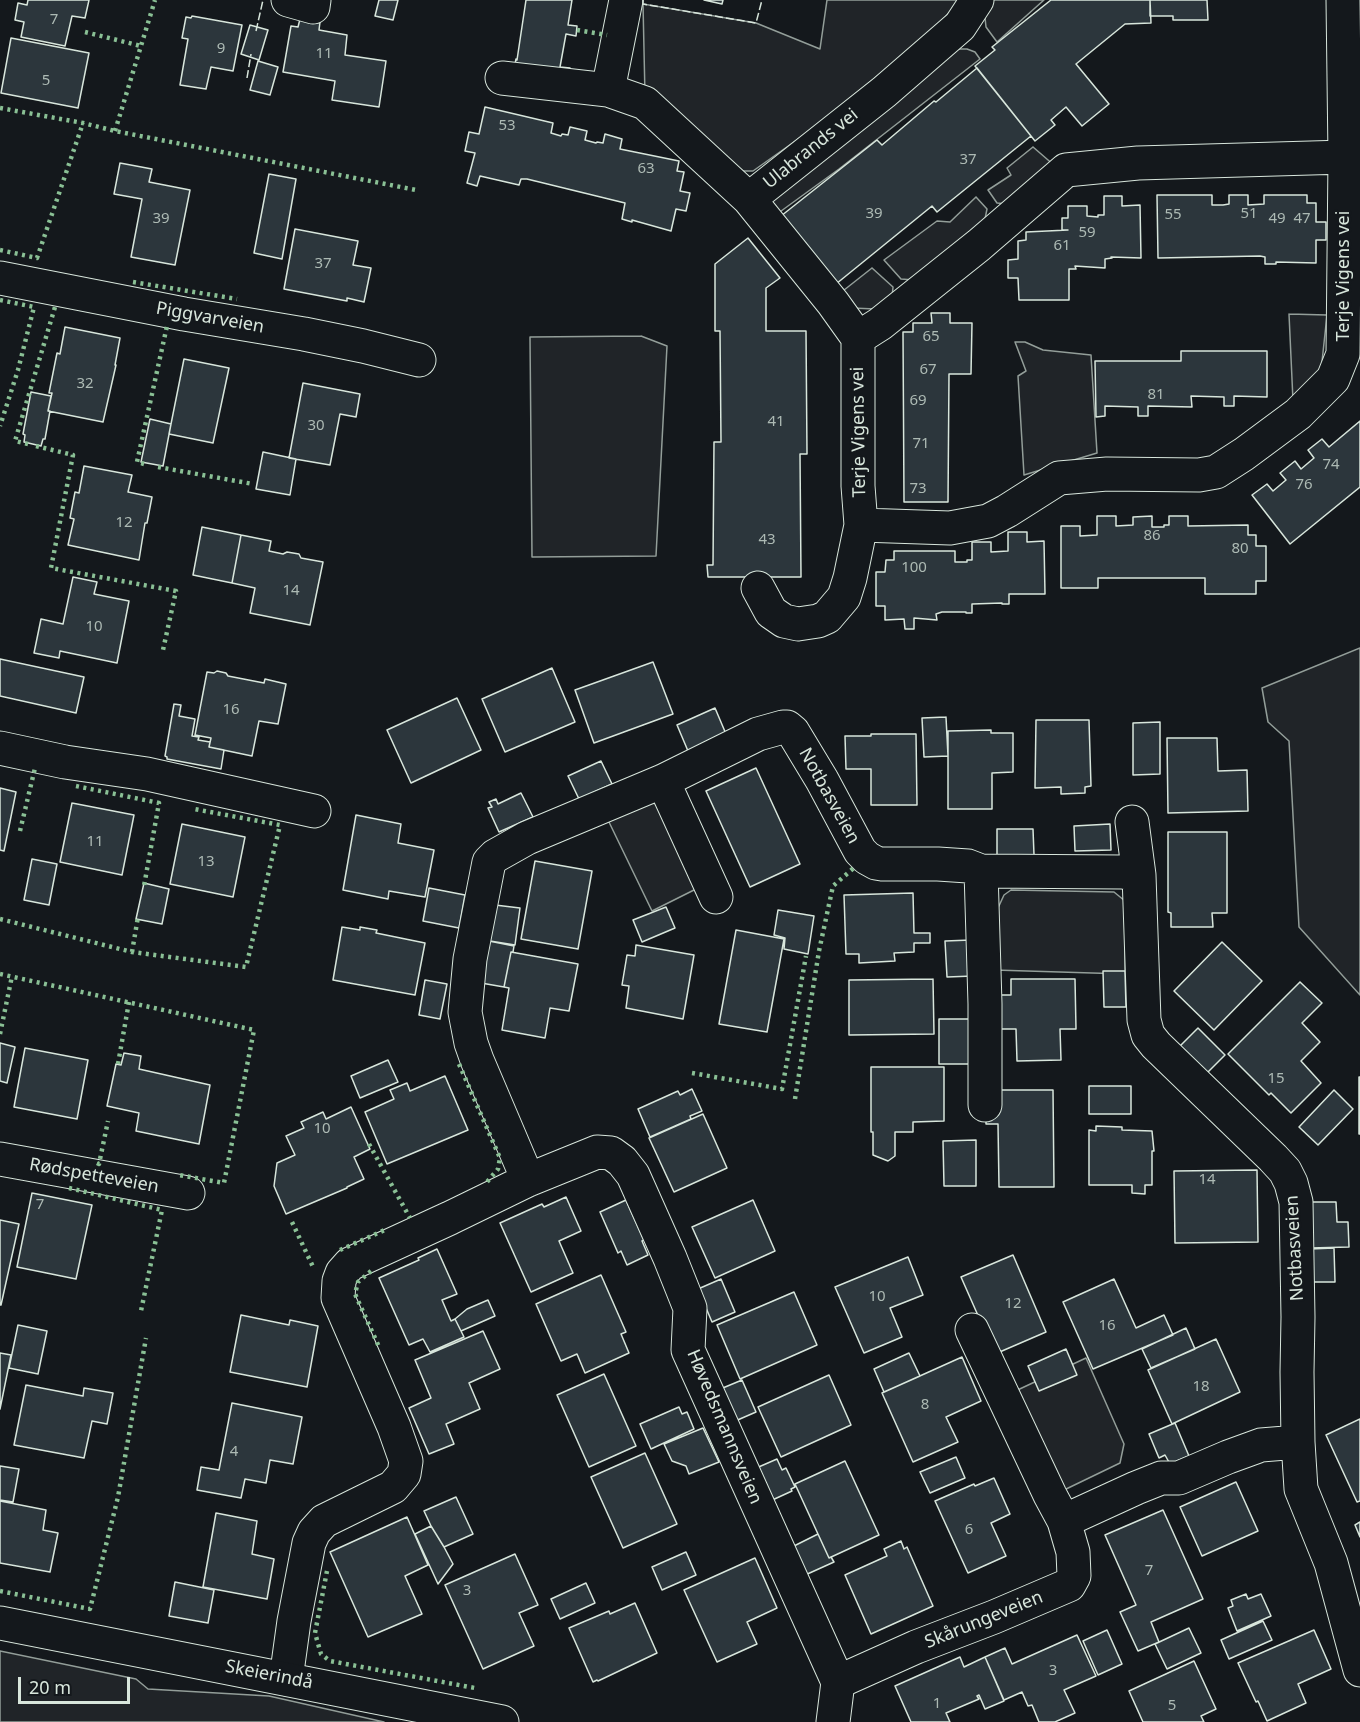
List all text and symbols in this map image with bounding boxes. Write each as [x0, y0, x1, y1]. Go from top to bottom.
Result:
house number: 7 [50, 11, 58, 29]
house number: 9 [217, 40, 225, 58]
house number: 11 [315, 45, 333, 63]
house number: 5 [42, 72, 50, 90]
street label: Ulabrands vei [759, 104, 863, 194]
house number: 53 [498, 117, 516, 135]
house number: 37 [959, 151, 977, 169]
house number: 63 [637, 160, 655, 178]
house number: 39 [865, 205, 883, 223]
house number: 51 [1240, 205, 1258, 223]
house number: 55 [1164, 206, 1182, 224]
house number: 39 [152, 210, 170, 228]
house number: 49 [1268, 210, 1286, 228]
house number: 47 [1293, 210, 1311, 228]
street label: Terje Vigens vei [1333, 211, 1355, 341]
house number: 59 [1078, 224, 1096, 242]
house number: 61 [1053, 237, 1071, 255]
house number: 37 [314, 255, 332, 273]
street label: Piggvarveien [154, 298, 266, 338]
house number: 65 [922, 328, 940, 346]
house number: 67 [919, 361, 937, 379]
street label: Terje Vigens vei [847, 366, 871, 498]
house number: 32 [76, 375, 94, 393]
house number: 81 [1147, 386, 1165, 404]
house number: 69 [909, 392, 927, 410]
house number: 41 [767, 413, 785, 431]
house number: 30 [307, 417, 325, 435]
house number: 71 [912, 435, 930, 453]
house number: 74 [1322, 456, 1340, 474]
house number: 76 [1295, 476, 1313, 494]
house number: 73 [909, 480, 927, 498]
house number: 12 [115, 514, 133, 532]
house number: 86 [1143, 527, 1161, 545]
house number: 43 [758, 531, 776, 549]
house number: 80 [1231, 540, 1249, 558]
house number: 100 [901, 559, 927, 577]
house number: 14 [282, 582, 300, 600]
house number: 10 [85, 618, 103, 636]
house number: 16 [222, 701, 240, 719]
street label: Notbasveien [794, 744, 864, 848]
house number: 11 [86, 833, 104, 851]
house number: 13 [197, 853, 215, 871]
house number: 15 [1267, 1070, 1285, 1088]
house number: 10 [313, 1120, 331, 1138]
street label: Rødspetteveien [28, 1154, 160, 1198]
house number: 14 [1198, 1171, 1216, 1189]
street label: Notbasveien [1281, 1194, 1309, 1302]
house number: 7 [36, 1196, 44, 1214]
house number: 10 [868, 1288, 886, 1306]
house number: 12 [1004, 1295, 1022, 1313]
house number: 16 [1098, 1317, 1116, 1335]
street label: Høvedsmannsveien [682, 1346, 766, 1508]
house number: 18 [1192, 1378, 1210, 1396]
house number: 8 [921, 1396, 929, 1414]
house number: 4 [230, 1443, 238, 1461]
house number: 6 [965, 1521, 973, 1539]
house number: 7 [1145, 1562, 1153, 1580]
house number: 3 [463, 1582, 471, 1600]
street label: Skårungeveien [922, 1587, 1046, 1653]
street label: Skeierindå [223, 1656, 315, 1694]
house number: 3 [1049, 1662, 1057, 1680]
scale bar [21, 1665, 134, 1703]
text: 20 m [29, 1675, 71, 1699]
house number: 1 [933, 1695, 941, 1713]
house number: 5 [1168, 1697, 1176, 1715]

